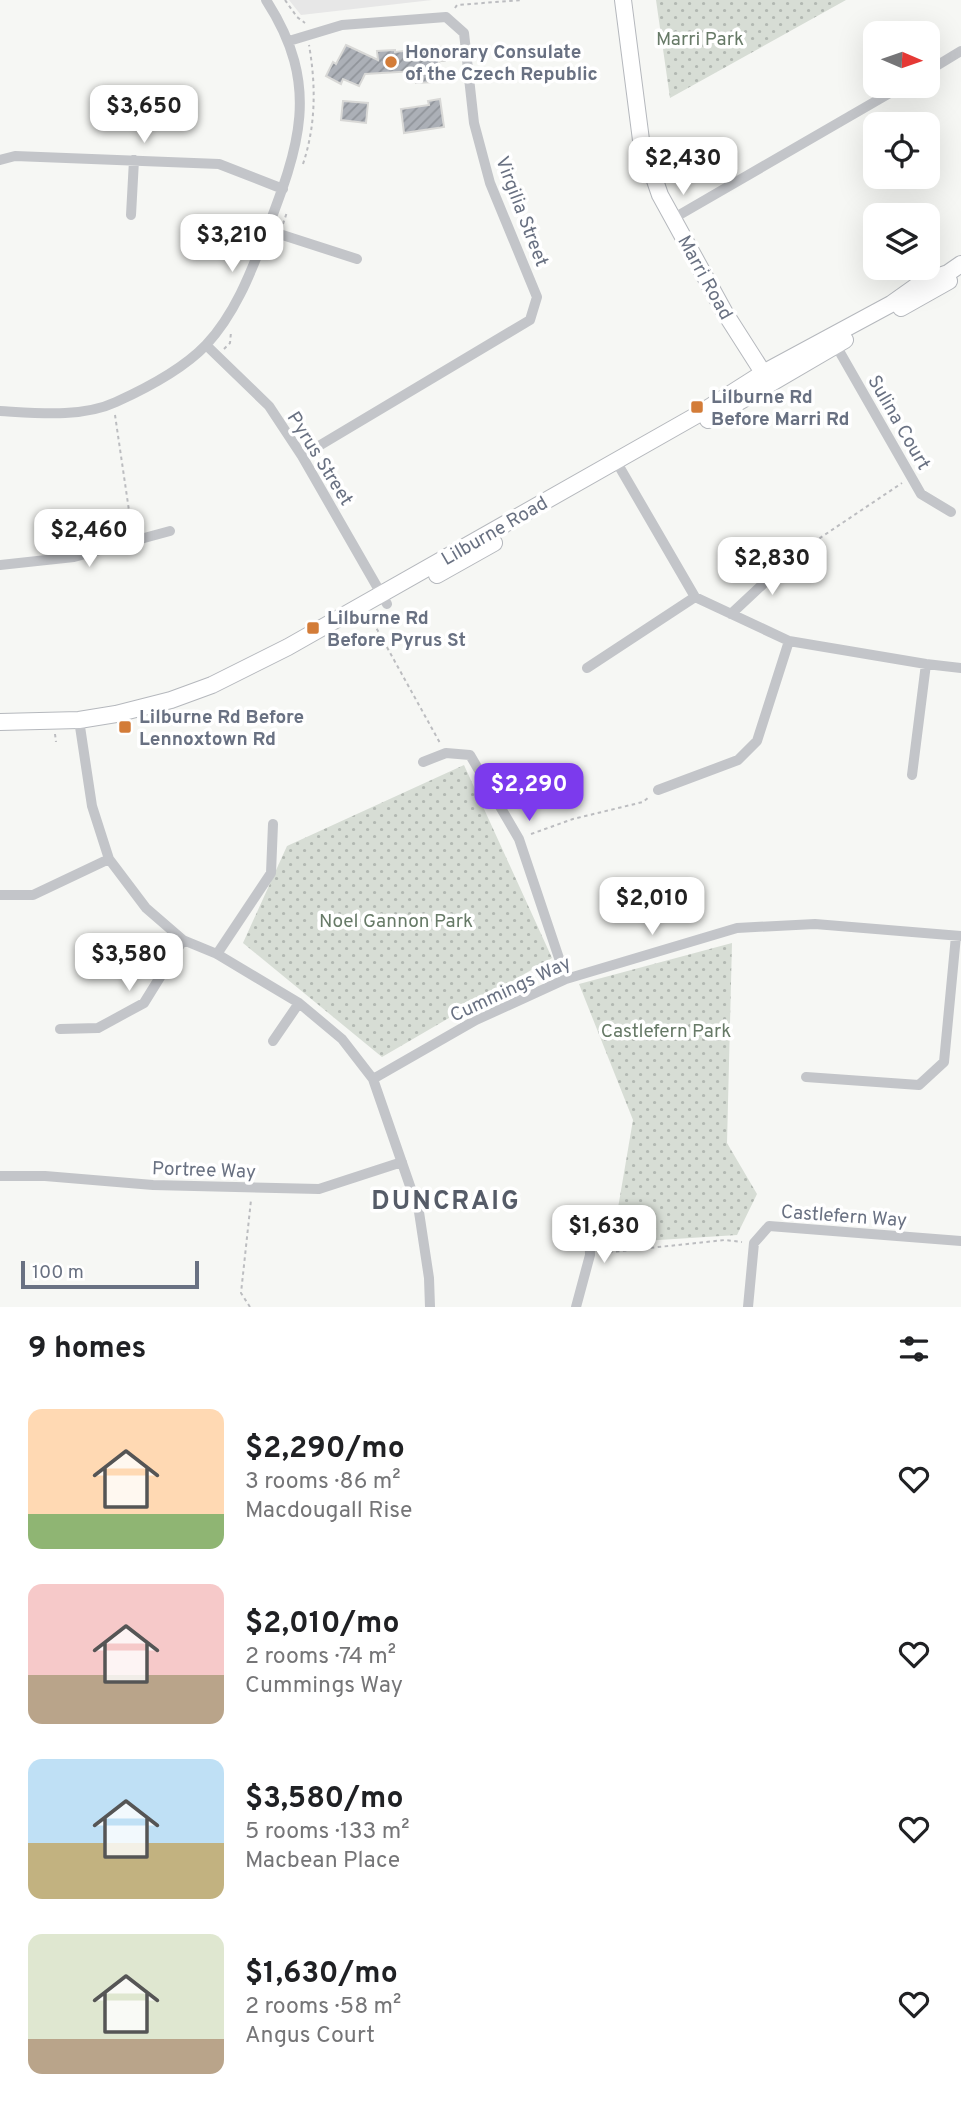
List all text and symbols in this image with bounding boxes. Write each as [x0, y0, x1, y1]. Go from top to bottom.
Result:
north arrow [863, 21, 940, 98]
map controls [863, 21, 940, 280]
park label: Marri Park [656, 28, 744, 52]
place label: Honorary Consulate of the Czech Republic [405, 41, 598, 87]
marker: Honorary Consulate of the Czech Republic [383, 54, 399, 70]
pin: $3,650 [87, 86, 201, 145]
text: $3,650 [106, 93, 182, 122]
button: locate [863, 112, 940, 189]
pin: $2,430 [626, 138, 740, 197]
text: $2,430 [644, 145, 722, 174]
street label: Virgilia Street [489, 153, 553, 270]
button: layers [863, 203, 940, 280]
pin: $3,210 [175, 215, 289, 274]
text: $3,210 [196, 222, 268, 251]
street label: Marri Road [671, 232, 737, 324]
street label: Sulina Court [861, 371, 935, 475]
place label: Lilburne Rd Before Marri Rd [711, 386, 850, 432]
marker: Lilburne Rd Before Marri Rd [689, 399, 705, 415]
street label: Pyrus Street [281, 408, 358, 511]
street label: Lilburne Road [438, 492, 552, 572]
pin: $2,460 [32, 510, 146, 569]
text: $2,460 [50, 517, 128, 546]
pin: $2,830 [715, 538, 829, 597]
text: $2,830 [734, 545, 810, 574]
place label: Lilburne Rd Before Pyrus St [327, 607, 466, 653]
marker: Lilburne Rd Before Pyrus St [305, 620, 321, 636]
place label: Lilburne Rd Before Lennoxtown Rd [139, 706, 304, 752]
marker: Lilburne Rd Before Lennoxtown Rd [117, 719, 133, 735]
pin: $2,290 [472, 764, 586, 823]
text: $2,290 [490, 771, 568, 800]
pin: $2,010 [595, 878, 709, 937]
text: $2,010 [615, 885, 689, 914]
park label: Noel Gannon Park [319, 910, 473, 934]
pin: $3,580 [72, 934, 186, 993]
text: $3,580 [91, 941, 167, 970]
street label: Cummings Way [447, 951, 575, 1028]
park label: Castlefern Park [601, 1020, 731, 1044]
street label: Portree Way [152, 1157, 256, 1185]
district label: DUNCRAIG [371, 1186, 521, 1219]
street label: Castlefern Way [780, 1201, 908, 1233]
pin: $1,630 [547, 1206, 661, 1265]
text: $1,630 [568, 1213, 640, 1242]
scale bar [21, 1258, 200, 1290]
text: 100 m [32, 1261, 84, 1285]
icon: filters [895, 1330, 933, 1368]
text: 9 homes [28, 1331, 146, 1368]
text: $2,290/mo [245, 1431, 405, 1468]
icon: home [84, 1437, 168, 1521]
icon: heart [895, 1460, 933, 1498]
text: 3 rooms · 86 m² [245, 1468, 401, 1497]
text: Macdougall Rise [245, 1497, 412, 1526]
text: $2,010/mo [245, 1606, 400, 1643]
icon: home [84, 1612, 168, 1696]
icon: heart [895, 1635, 933, 1673]
text: 2 rooms · 74 m² [245, 1643, 396, 1672]
text: Cummings Way [245, 1672, 403, 1701]
text: $3,580/mo [245, 1781, 404, 1818]
icon: home [84, 1787, 168, 1871]
icon: heart [895, 1810, 933, 1848]
text: 5 rooms · 133 m² [245, 1818, 410, 1847]
text: Macbean Place [245, 1847, 400, 1876]
text: $1,630/mo [245, 1956, 398, 1993]
icon: home [84, 1962, 168, 2046]
icon: heart [895, 1985, 933, 2023]
text: 2 rooms · 58 m² [245, 1993, 401, 2022]
text: Angus Court [245, 2022, 375, 2051]

